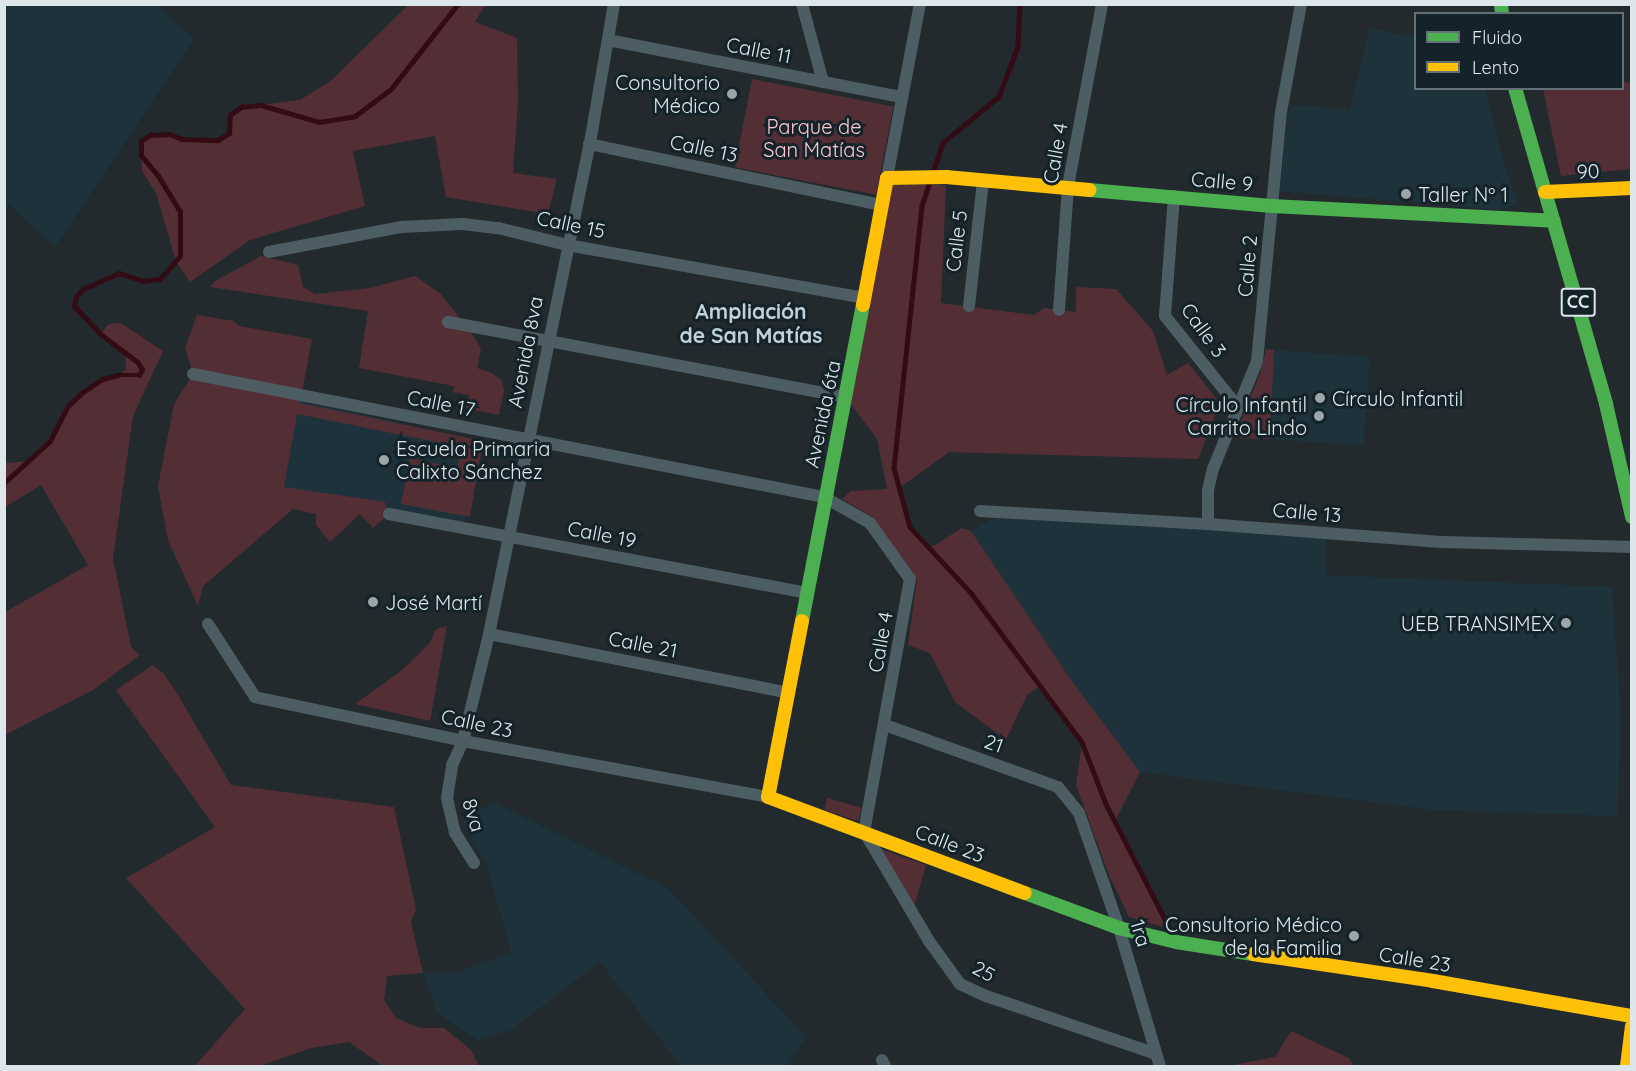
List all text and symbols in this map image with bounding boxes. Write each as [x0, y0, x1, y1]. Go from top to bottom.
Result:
legend [1414, 12, 1624, 90]
text: Fluido [1472, 26, 1522, 49]
street label: Calle 11 [724, 32, 794, 68]
text: Lento [1472, 56, 1519, 79]
place label: Consultorio Médico [615, 70, 720, 117]
marker: Consultorio Médico [725, 87, 739, 101]
park label: Parque de San Matías [763, 114, 865, 161]
street label: Calle 4 [1038, 121, 1072, 185]
street label: Calle 13 [668, 129, 740, 167]
street label: 90 [1576, 158, 1600, 184]
street label: Calle 9 [1190, 166, 1254, 196]
place label: Taller Nº 1 [1418, 182, 1508, 206]
marker: Taller Nº 1 [1399, 187, 1413, 201]
street label: Calle 15 [535, 205, 607, 243]
street label: Calle 5 [940, 209, 972, 273]
street label: Calle 2 [1232, 234, 1262, 298]
road number: CC [1560, 287, 1596, 317]
street label: Avenida 8va [502, 294, 548, 410]
district label: Ampliación de San Matías [680, 298, 822, 348]
street label: Calle 3 [1176, 298, 1232, 362]
street label: Avenida 6ta [799, 358, 845, 470]
street label: Calle 17 [405, 385, 477, 421]
place label: Círculo Infantil [1332, 386, 1463, 410]
marker: Círculo Infantil [1313, 391, 1327, 405]
place label: Círculo Infantil Carrito Lindo [1176, 392, 1307, 439]
marker: Círculo Infantil Carrito Lindo [1312, 409, 1326, 423]
place label: Escuela Primaria Calixto Sánchez [396, 436, 550, 483]
marker: Escuela Primaria Calixto Sánchez [377, 453, 391, 467]
street label: Calle 13 [1272, 497, 1342, 527]
street label: Calle 19 [566, 516, 638, 552]
place label: José Martí [385, 590, 482, 614]
marker: José Martí [366, 595, 380, 609]
street label: Calle 4 [863, 610, 897, 674]
place label: UEB TRANSIMEX [1401, 611, 1554, 635]
marker: UEB TRANSIMEX [1559, 616, 1573, 630]
street label: Calle 21 [607, 626, 679, 662]
street label: Calle 23 [439, 704, 515, 742]
street label: 21 [981, 729, 1007, 757]
street label: 8va [458, 795, 490, 835]
street label: Calle 23 [912, 819, 988, 867]
place label: Consultorio Médico de la Familia [1165, 912, 1342, 959]
street label: 1ra [1126, 917, 1156, 949]
marker: Consultorio Médico de la Familia [1347, 929, 1361, 943]
street label: Calle 23 [1377, 941, 1453, 977]
street label: 25 [969, 955, 999, 987]

